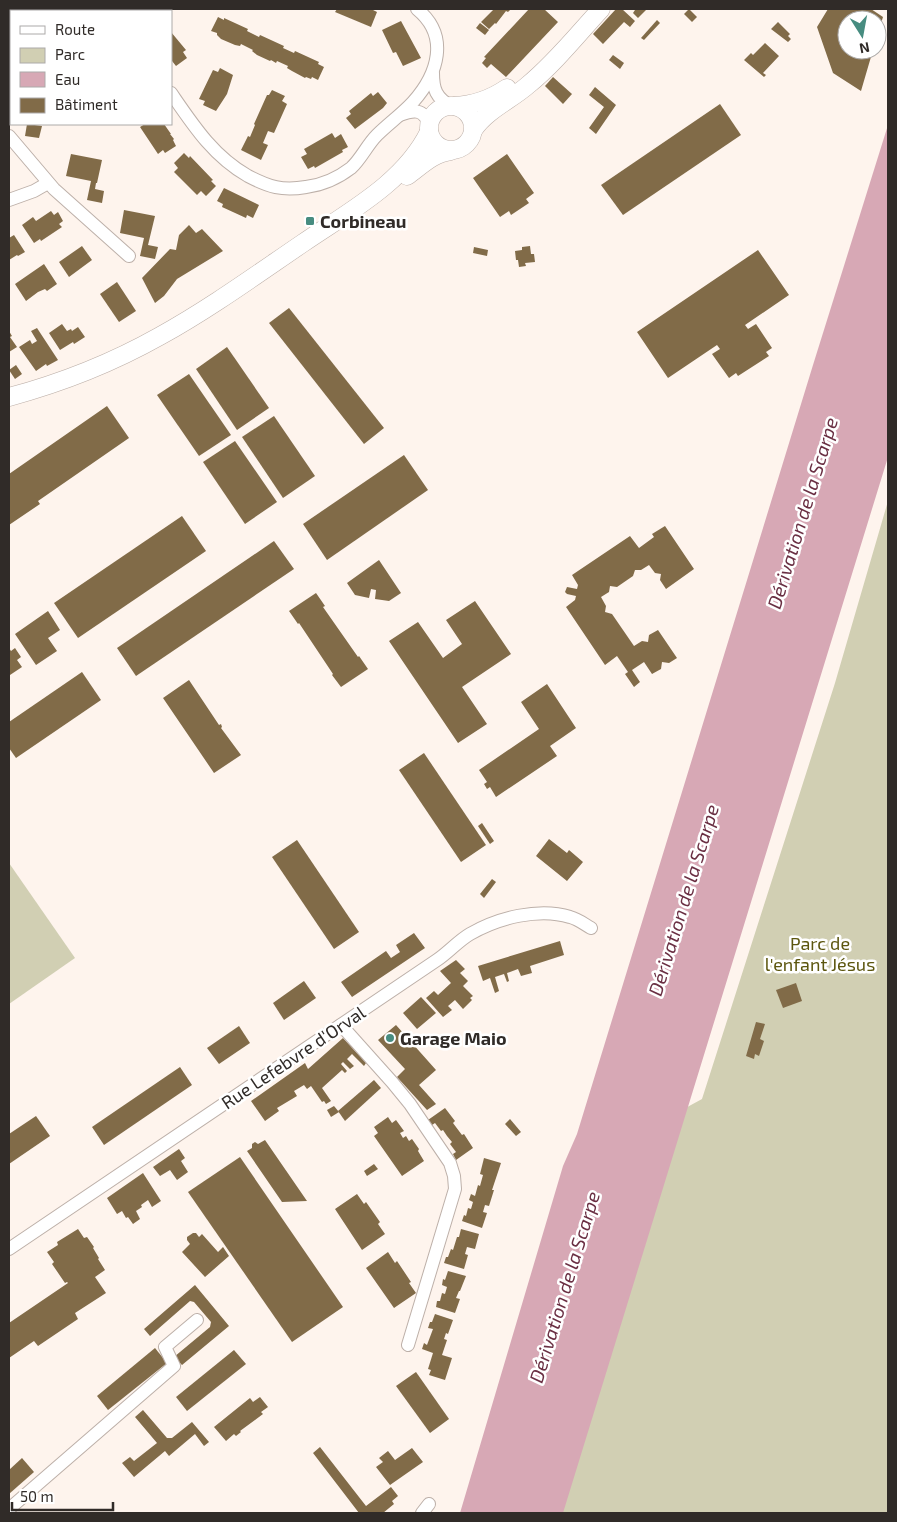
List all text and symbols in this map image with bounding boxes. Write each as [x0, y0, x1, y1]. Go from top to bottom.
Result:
legend [10, 10, 172, 125]
north arrow [837, 10, 887, 60]
text: Route [55, 20, 95, 38]
text: N [858, 39, 871, 58]
text: Parc [55, 45, 85, 63]
text: Eau [55, 70, 80, 88]
text: Bâtiment [55, 95, 118, 113]
place label: Corbineau [320, 210, 406, 232]
marker: Corbineau [304, 215, 316, 227]
water label: Dérivation de la Scarpe [762, 414, 842, 612]
water label: Dérivation de la Scarpe [643, 801, 723, 999]
park label: Parc de l'enfant Jésus [765, 932, 875, 975]
street label: Rue Lefebvre d'Orval [217, 1000, 370, 1113]
place label: Garage Maio [400, 1027, 507, 1049]
marker: Garage Maio [384, 1032, 396, 1044]
water label: Dérivation de la Scarpe [524, 1188, 604, 1386]
scale bar [12, 1480, 114, 1512]
text: 50 m [20, 1487, 54, 1505]

